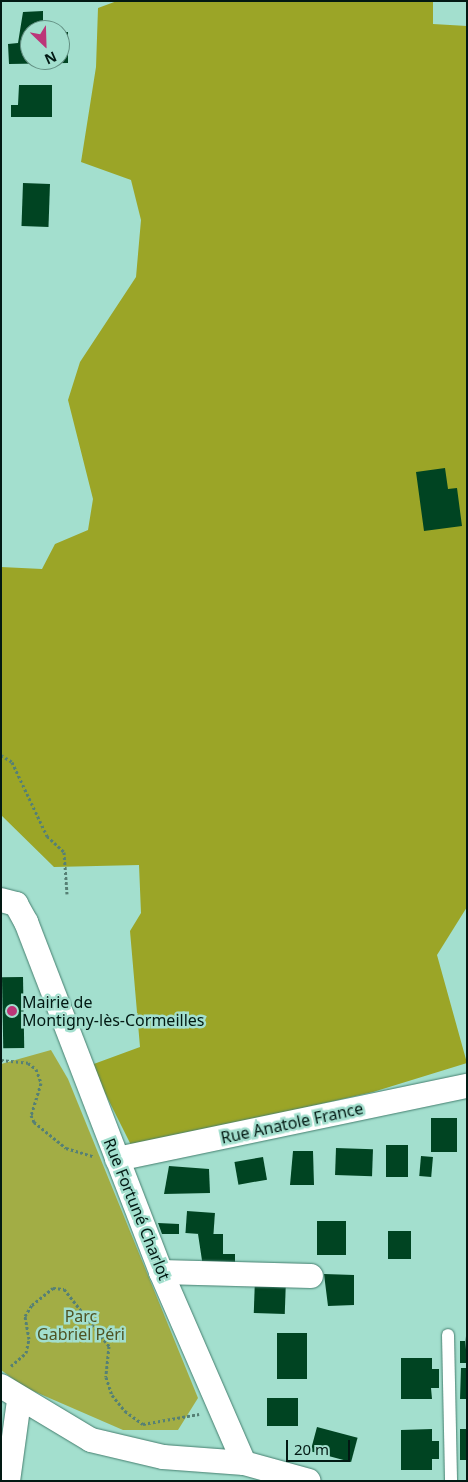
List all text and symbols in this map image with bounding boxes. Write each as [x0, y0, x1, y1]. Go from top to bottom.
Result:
north arrow [20, 20, 70, 70]
text: N [42, 47, 60, 69]
place label: Mairie de Montigny-lès-Cormeilles [22, 992, 204, 1030]
marker: Mairie de Montigny-lès-Cormeilles [6, 1005, 18, 1017]
street label: Rue Anatole France [219, 1099, 365, 1147]
street label: Rue Fortuné Charlot [100, 1135, 174, 1283]
park label: Parc Gabriel Péri [37, 1306, 125, 1344]
scale bar [288, 1430, 352, 1462]
text: 20 m [294, 1439, 329, 1459]

